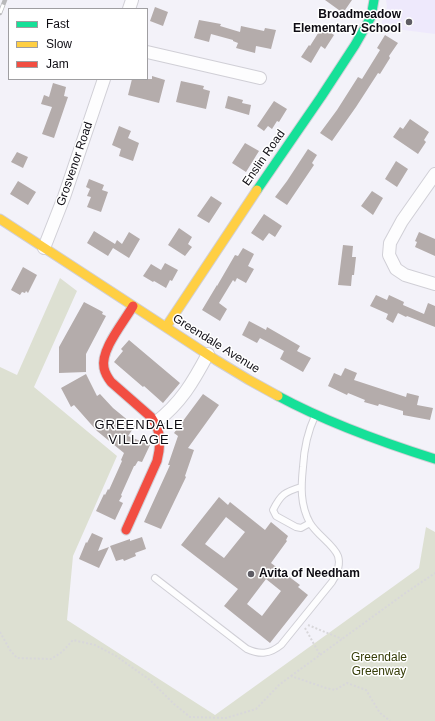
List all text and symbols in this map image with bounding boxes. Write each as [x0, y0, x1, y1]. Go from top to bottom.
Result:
legend [8, 8, 148, 80]
place label: Broadmeadow Elementary School [293, 8, 401, 36]
text: Fast [46, 17, 69, 31]
marker: Broadmeadow Elementary School [404, 17, 414, 27]
text: Slow [46, 37, 72, 51]
text: Jam [46, 57, 69, 71]
street label: Grosvenor Road [54, 120, 96, 208]
street label: Enslin Road [240, 127, 288, 189]
street label: Greendale Avenue [170, 311, 262, 377]
district label: GREENDALE VILLAGE [94, 417, 184, 448]
place label: Avita of Needham [259, 567, 360, 581]
marker: Avita of Needham [246, 569, 256, 579]
park label: Greendale Greenway [351, 651, 407, 679]

